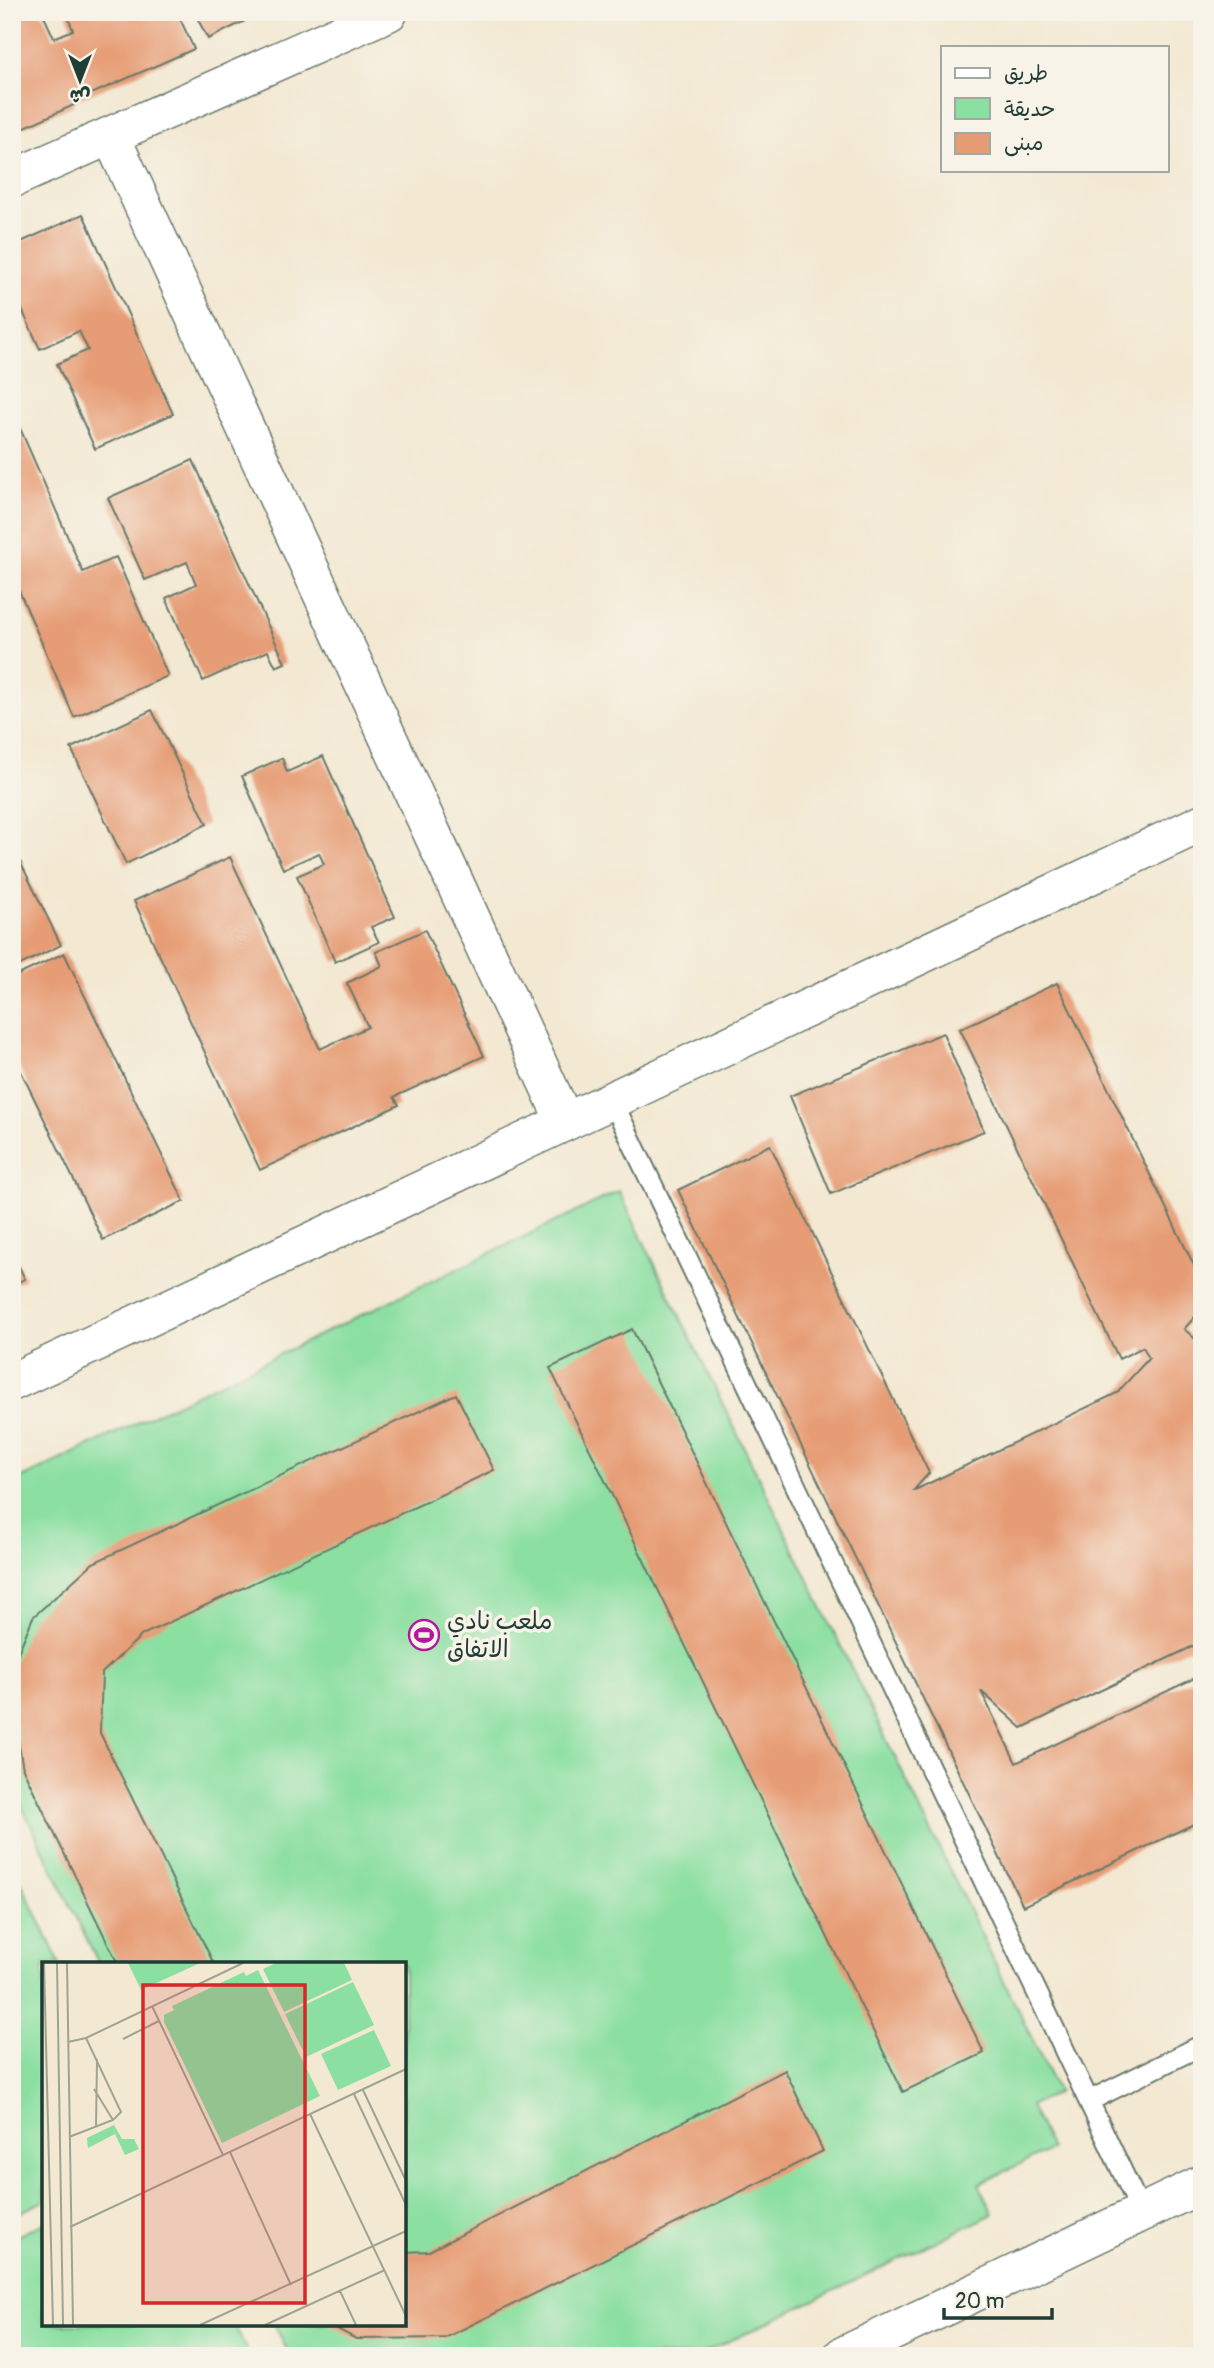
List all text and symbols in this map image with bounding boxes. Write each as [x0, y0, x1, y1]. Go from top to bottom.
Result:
north arrow [46, 46, 116, 116]
legend [941, 46, 1168, 172]
text: طريق [1004, 60, 1048, 87]
text: ش [69, 84, 90, 108]
text: حديقة [1004, 96, 1055, 123]
text: مبنى [1004, 130, 1043, 157]
place label: ملعب نادي الاتفاق [447, 1607, 553, 1664]
sports icon: ملعب نادي الاتفاق [407, 1618, 441, 1652]
inset map [42, 1962, 406, 2326]
scale bar [944, 2277, 1053, 2321]
text: 20 m [955, 2288, 1004, 2315]

